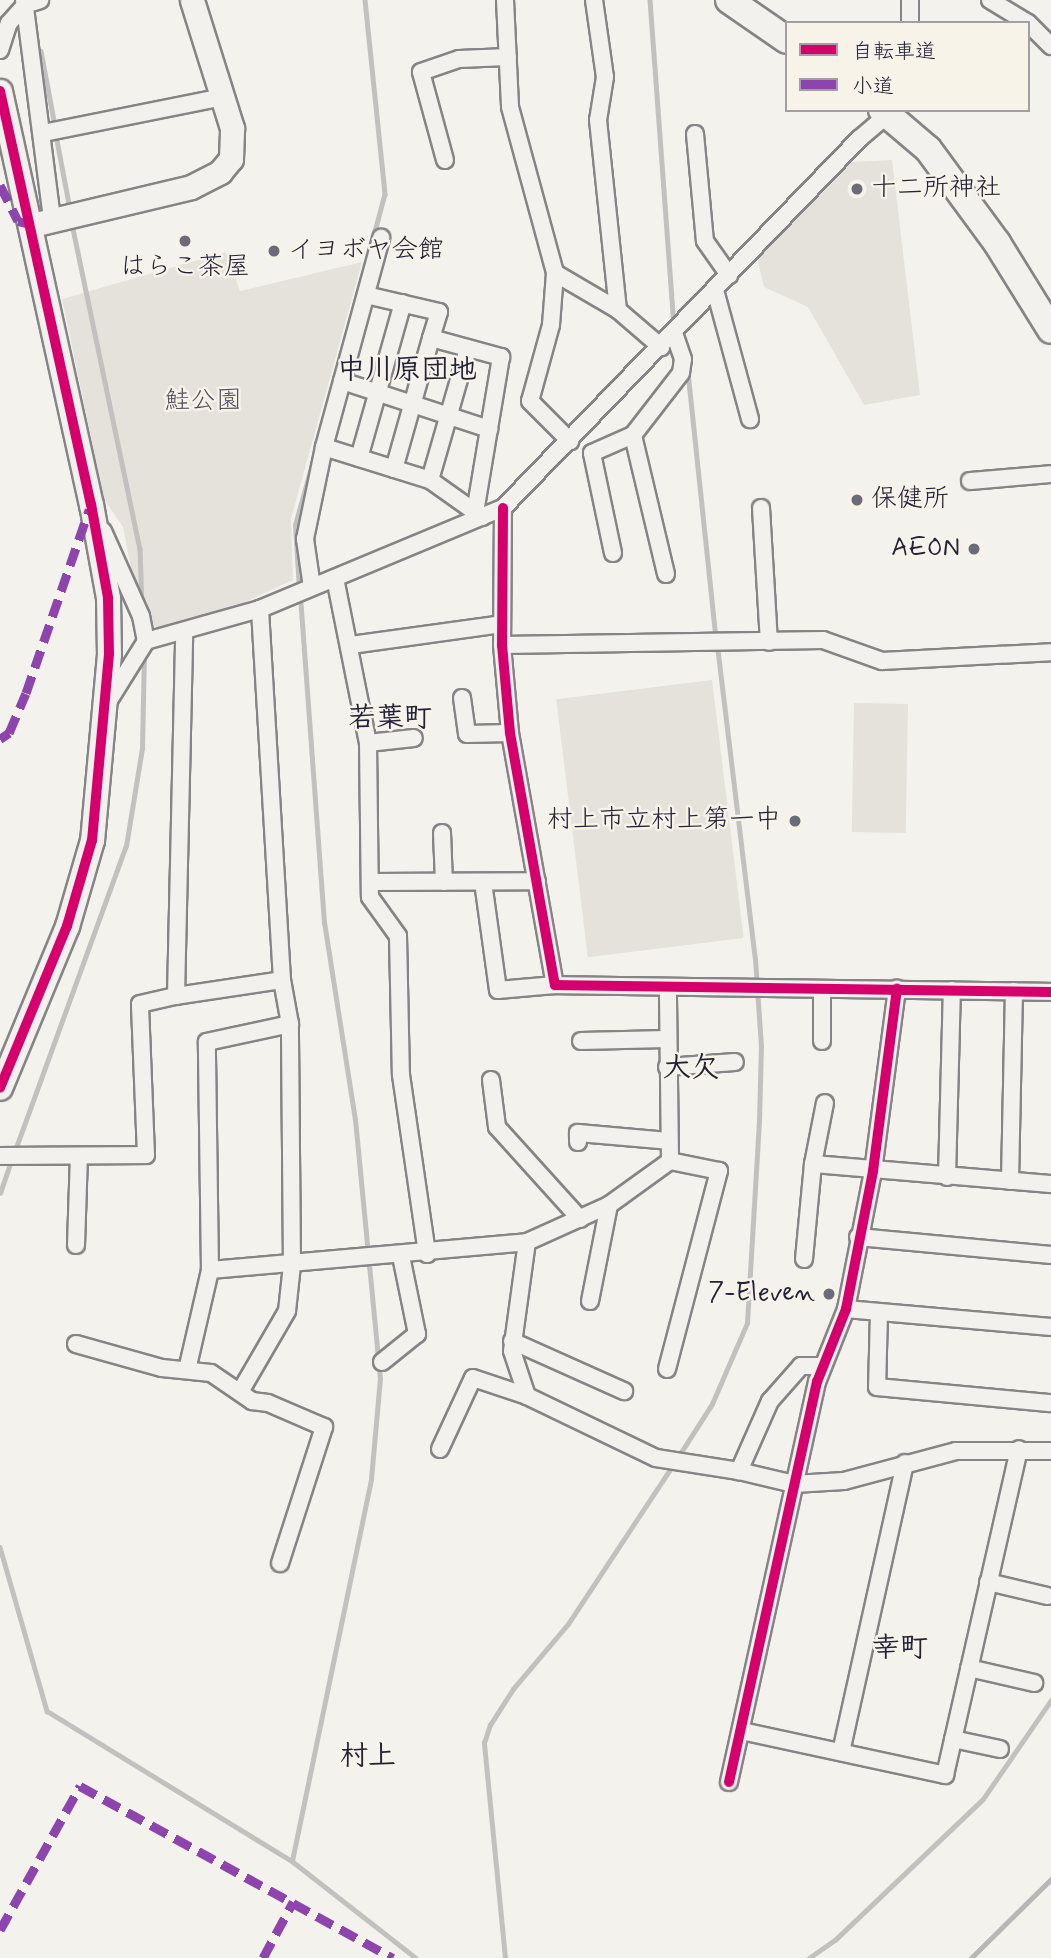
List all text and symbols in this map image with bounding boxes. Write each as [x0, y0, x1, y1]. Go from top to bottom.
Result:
legend [785, 21, 1030, 112]
text: 自転車道 [852, 38, 936, 66]
text: 小道 [852, 73, 894, 101]
place label: 十二所神社 [871, 173, 1001, 205]
marker: 十二所神社 [849, 181, 865, 197]
marker: はらこ茶屋 [177, 233, 193, 249]
place label: イヨボヤ会館 [288, 235, 444, 267]
marker: イヨボヤ会館 [266, 243, 282, 259]
place label: はらこ茶屋 [120, 252, 250, 284]
district label: 中川原団地 [337, 354, 477, 388]
park label: 鮭公園 [164, 386, 242, 418]
place label: 保健所 [871, 484, 949, 516]
marker: 保健所 [849, 492, 865, 508]
place label: AEON [891, 533, 960, 565]
marker: AEON [966, 541, 982, 557]
district label: 若葉町 [348, 702, 432, 736]
place label: 村上市立村上第一中 [547, 805, 781, 837]
marker: 村上市立村上第一中 [787, 813, 803, 829]
district label: 大欠 [663, 1052, 719, 1086]
place label: 7-Eleven [708, 1278, 815, 1310]
marker: 7-Eleven [821, 1286, 837, 1302]
district label: 幸町 [872, 1632, 928, 1666]
district label: 村上 [340, 1740, 396, 1774]

